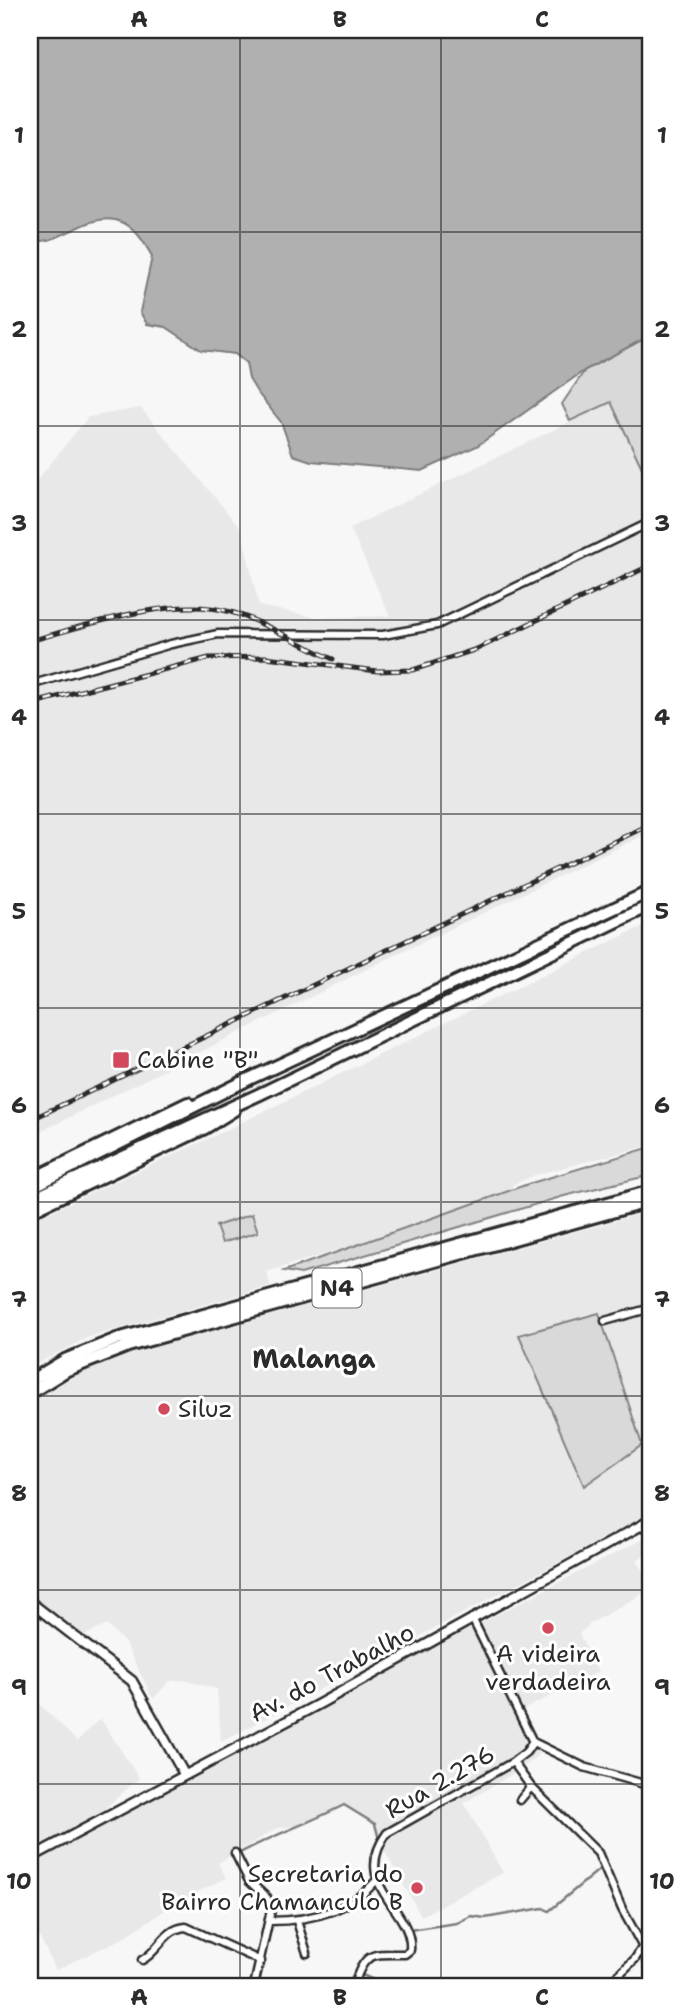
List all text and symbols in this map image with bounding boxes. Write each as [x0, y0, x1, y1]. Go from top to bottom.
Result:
text: A [130, 4, 148, 34]
text: B [333, 4, 347, 34]
text: C [535, 4, 549, 34]
text: 1 [14, 120, 24, 150]
text: 1 [657, 120, 667, 150]
text: 2 [11, 314, 27, 344]
text: 2 [654, 314, 670, 344]
text: 3 [11, 508, 27, 538]
text: 3 [654, 508, 670, 538]
text: 4 [11, 702, 27, 732]
text: 4 [654, 702, 670, 732]
text: 5 [12, 896, 26, 926]
text: 5 [655, 896, 669, 926]
place label: Cabine "B" [137, 1044, 258, 1076]
marker: Cabine "B" [111, 1050, 131, 1070]
text: 6 [11, 1090, 27, 1120]
text: 6 [654, 1090, 670, 1120]
road number: N4 [312, 1268, 362, 1308]
text: 7 [11, 1284, 27, 1314]
text: 7 [654, 1284, 670, 1314]
district label: Malanga [252, 1341, 376, 1376]
place label: Siluz [178, 1393, 233, 1425]
marker: Siluz [156, 1401, 172, 1417]
text: 8 [11, 1478, 27, 1508]
text: 8 [654, 1478, 670, 1508]
street label: Av. do Trabalho [244, 1616, 420, 1730]
marker: A videira verdadeira [540, 1620, 556, 1636]
place label: A videira verdadeira [485, 1638, 611, 1698]
text: 9 [11, 1672, 27, 1702]
text: 9 [654, 1672, 670, 1702]
street label: Rua 2.276 [379, 1738, 501, 1826]
place label: Secretaria do Bairro Chamanculo B [161, 1858, 403, 1918]
text: 10 [6, 1866, 32, 1896]
text: 10 [649, 1866, 675, 1896]
marker: Secretaria do Bairro Chamanculo B [409, 1880, 425, 1896]
text: A [130, 1982, 148, 2012]
text: B [333, 1982, 347, 2012]
text: C [535, 1982, 549, 2012]

